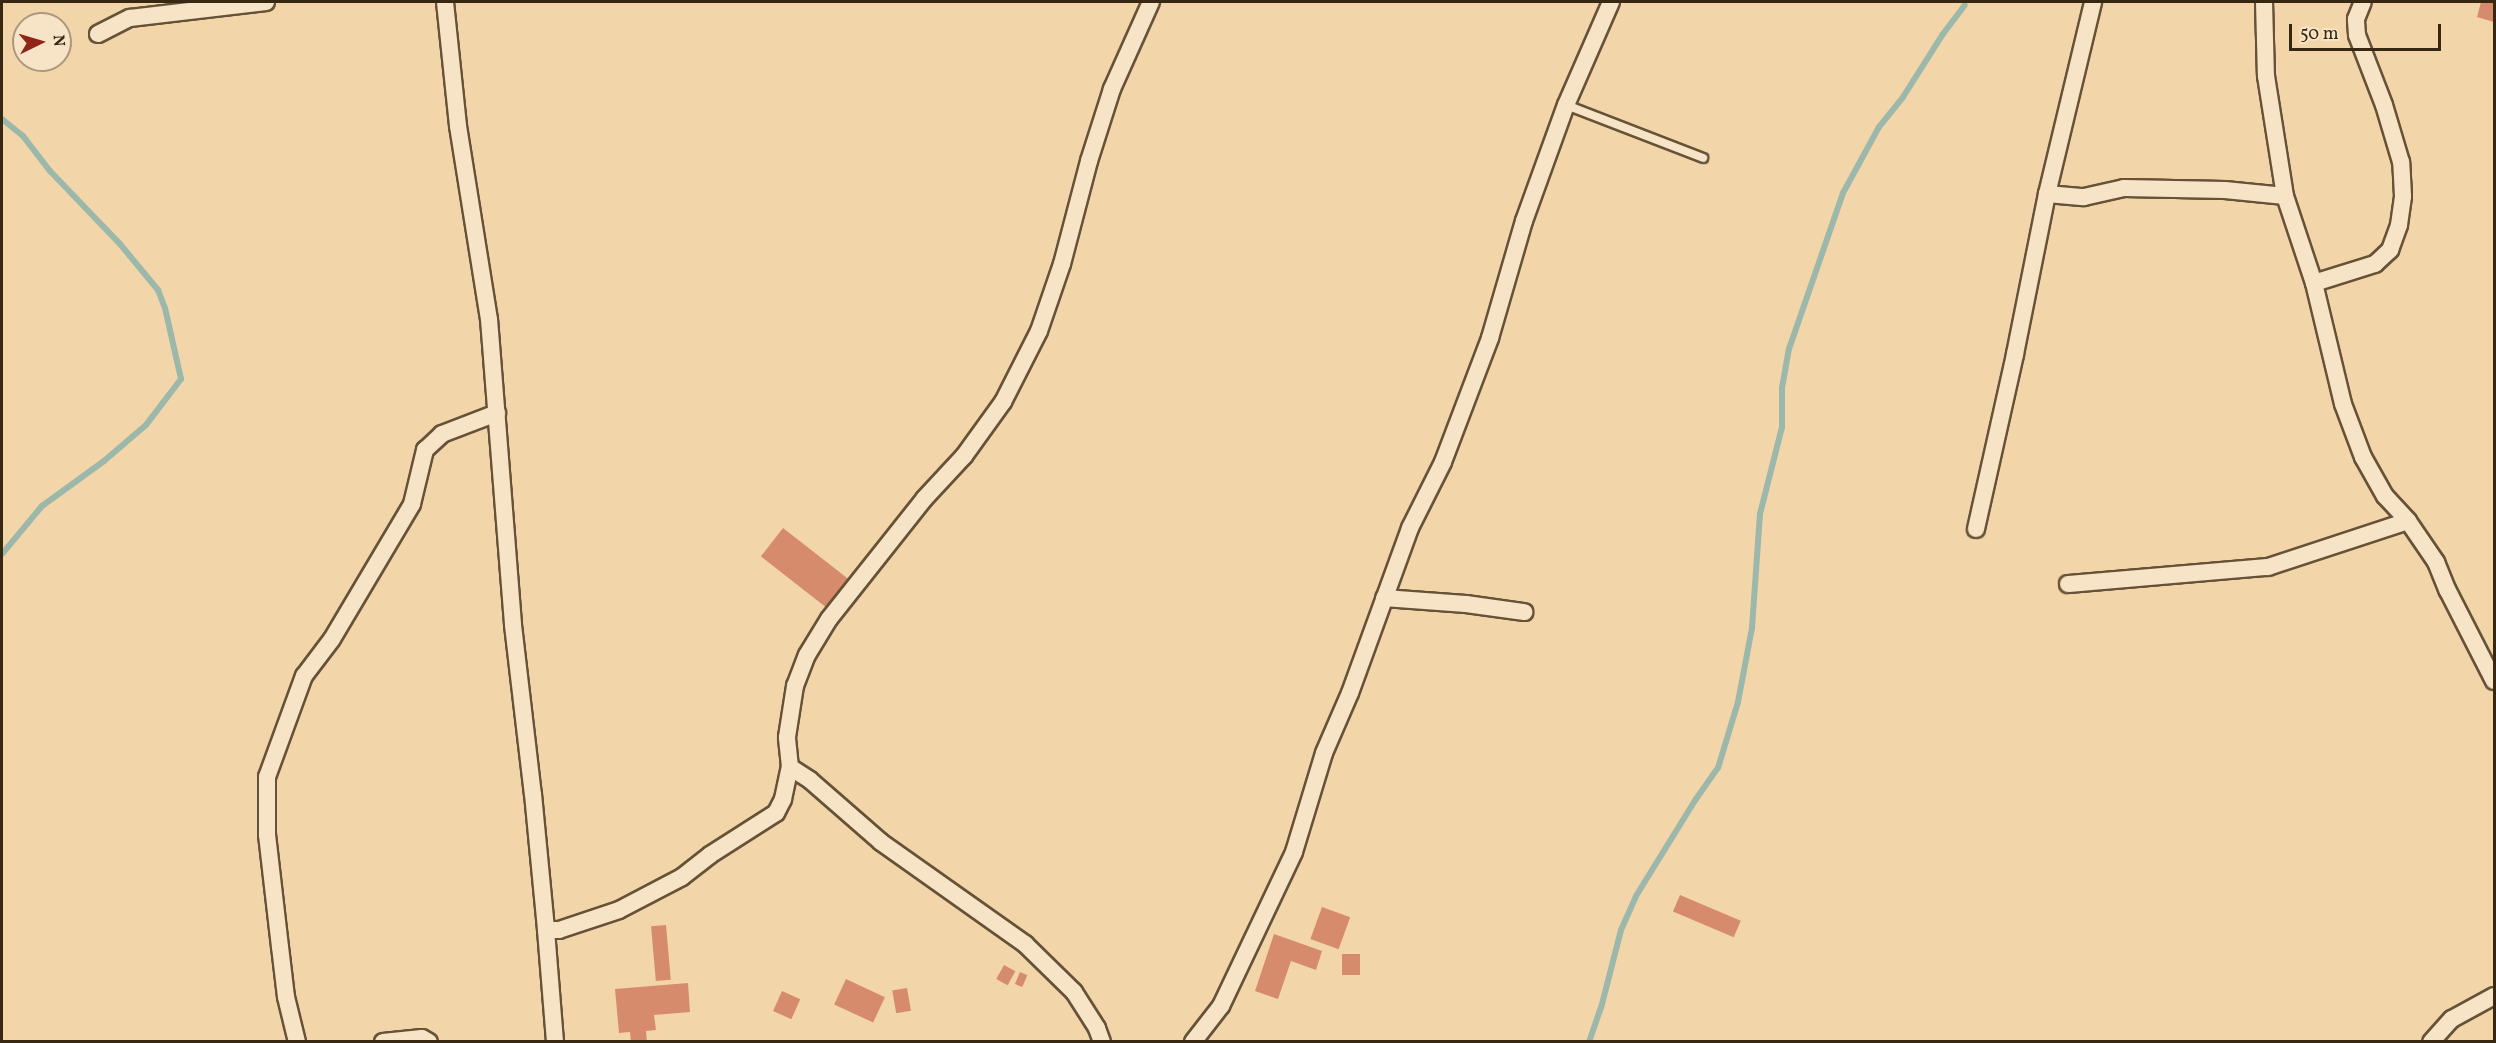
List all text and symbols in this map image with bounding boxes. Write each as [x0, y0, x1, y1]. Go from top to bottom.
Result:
north arrow [12, 12, 72, 72]
scale bar [2292, 12, 2444, 50]
text: 50 m [2300, 22, 2339, 47]
text: N [46, 34, 69, 47]

